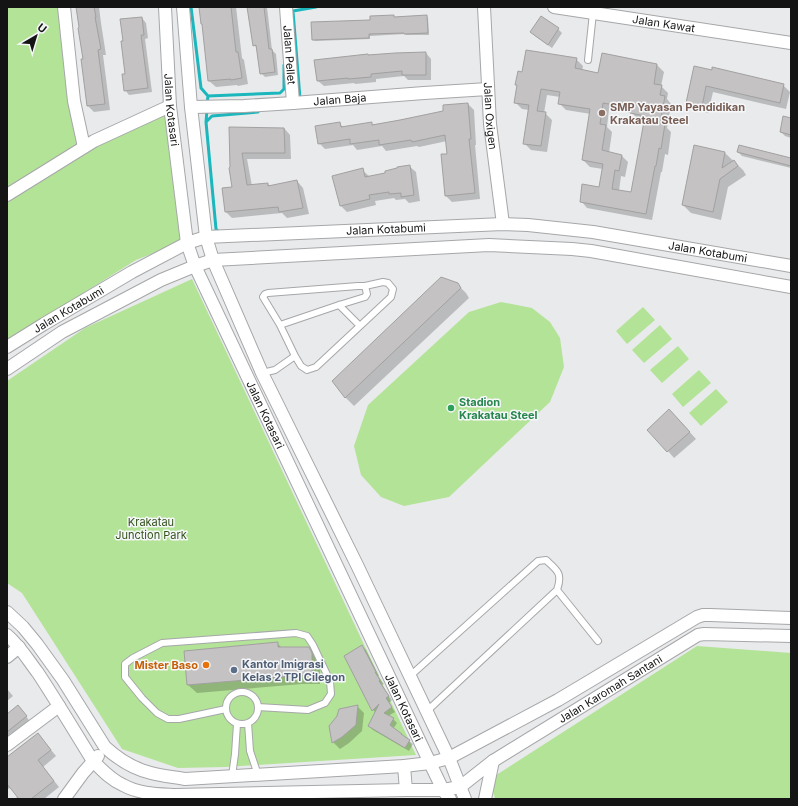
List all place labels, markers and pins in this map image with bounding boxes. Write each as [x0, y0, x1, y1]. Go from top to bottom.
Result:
place label: SMP Yayasan Pendidikan Krakatau Steel [610, 100, 745, 127]
marker: SMP Yayasan Pendidikan Krakatau Steel [597, 108, 607, 118]
place label: Stadion Krakatau Steel [459, 395, 538, 422]
marker: Stadion Krakatau Steel [446, 403, 456, 413]
place label: Kantor Imigrasi Kelas 2 TPI Cilegon [242, 657, 345, 684]
place label: Mister Baso [134, 658, 198, 672]
marker: Mister Baso [201, 660, 211, 670]
marker: Kantor Imigrasi Kelas 2 TPI Cilegon [229, 665, 239, 675]

